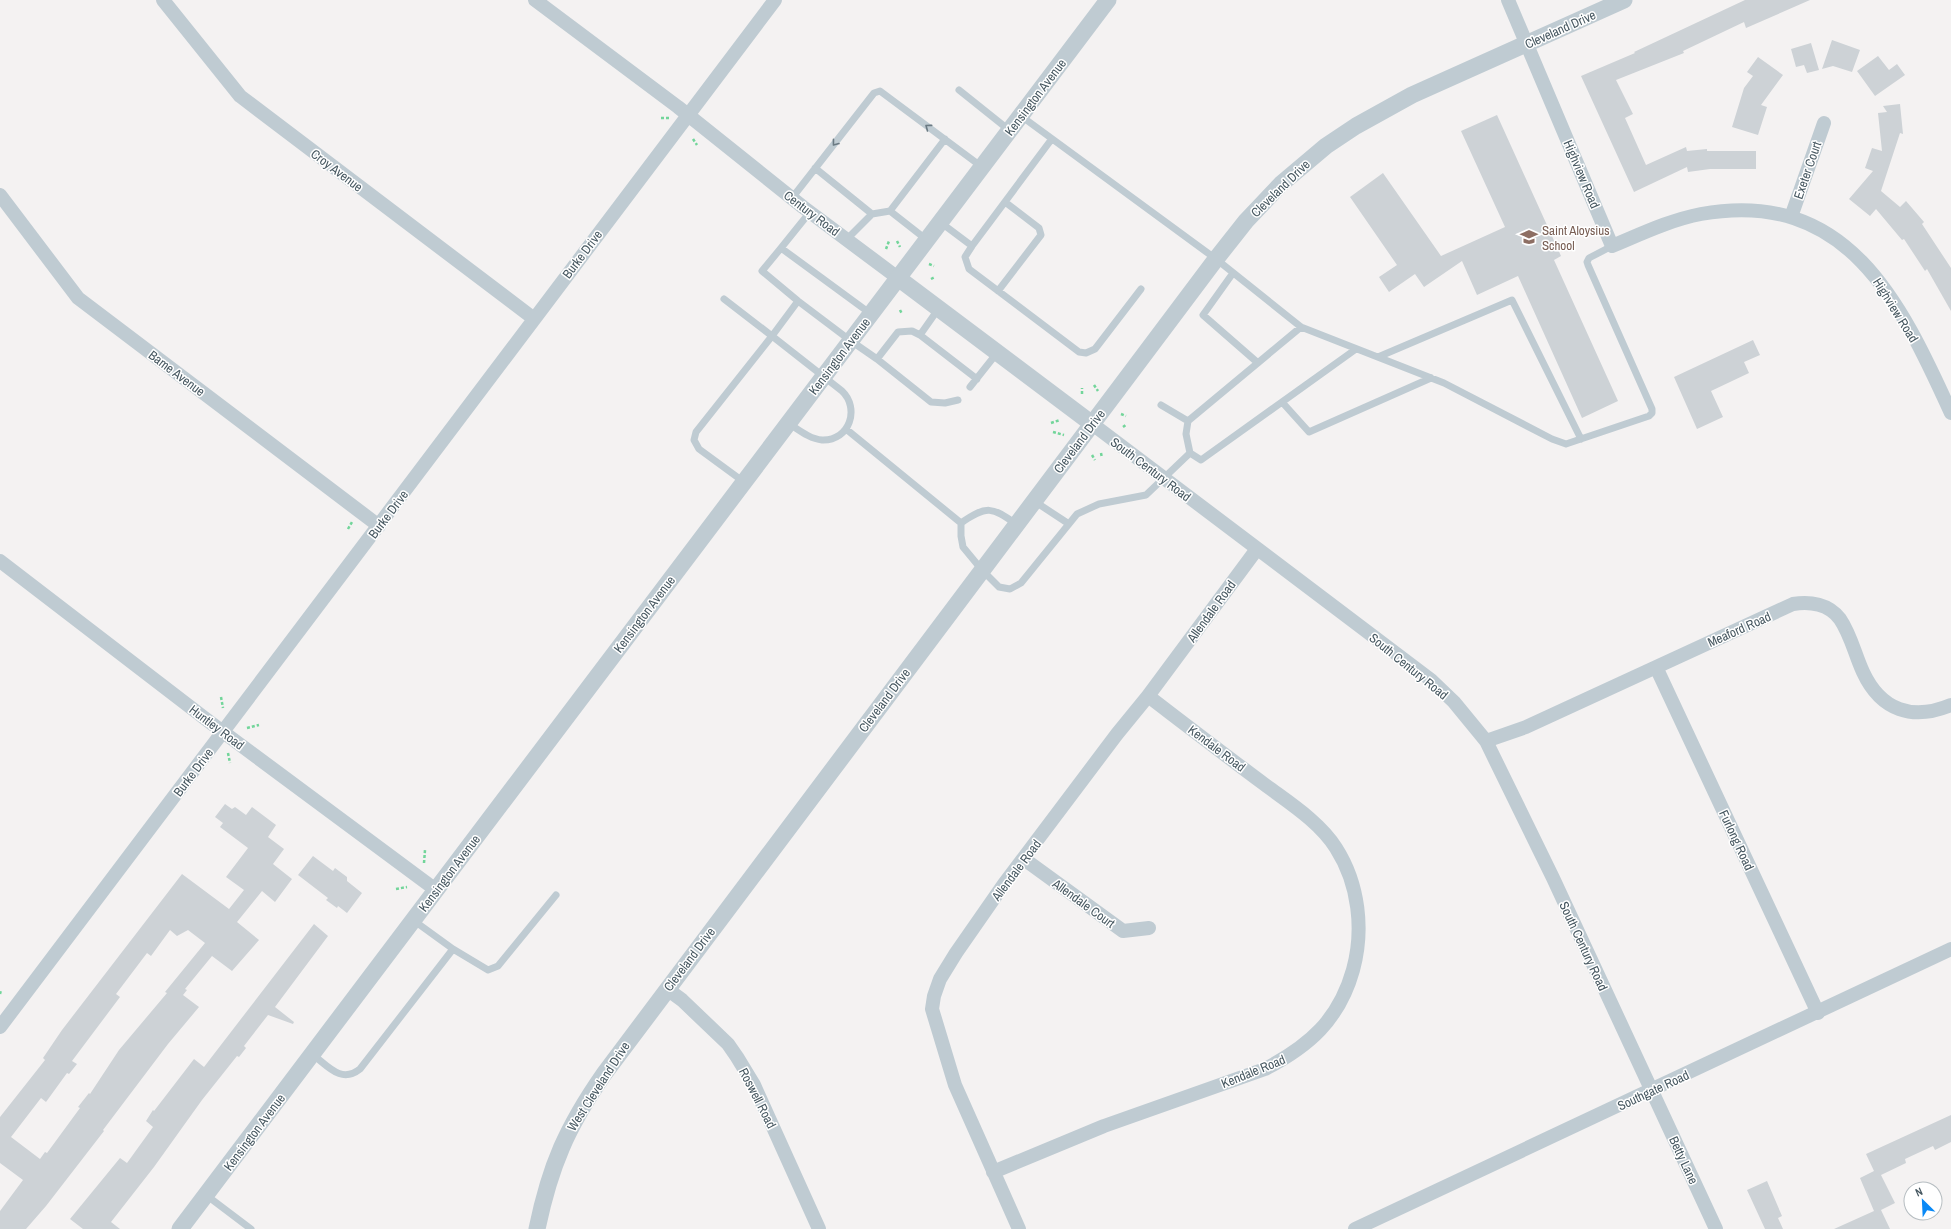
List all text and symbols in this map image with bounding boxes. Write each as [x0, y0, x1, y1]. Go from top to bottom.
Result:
street label: Cleveland Drive [1522, 6, 1598, 53]
street label: Kensington Avenue [1001, 55, 1070, 139]
one-way arrow [926, 125, 933, 132]
street label: Highview Road [1559, 137, 1604, 211]
one-way arrow [833, 138, 840, 145]
street label: Exeter Court [1790, 139, 1825, 201]
street label: Croy Avenue [307, 145, 366, 196]
street label: Cleveland Drive [1247, 156, 1314, 221]
street label: Century Road [780, 187, 843, 240]
place label: Saint Aloysius School [1542, 222, 1610, 254]
street label: Burke Drive [559, 227, 606, 282]
school or university icon: Saint Aloysius School [1519, 227, 1539, 247]
street label: Highview Road [1869, 275, 1922, 346]
street label: Kensington Avenue [805, 314, 874, 398]
street label: Bame Avenue [145, 347, 208, 400]
street label: Cleveland Drive [1050, 406, 1109, 477]
street label: South Century Road [1107, 434, 1194, 505]
street label: Burke Drive [365, 487, 412, 542]
street label: Kensington Avenue [610, 572, 679, 656]
street label: Allendale Road [1183, 577, 1240, 646]
street label: Meaford Road [1705, 608, 1774, 651]
street label: South Century Road [1366, 629, 1452, 703]
street label: Cleveland Drive [855, 665, 914, 736]
street label: Huntley Road [186, 701, 248, 754]
street label: Kendale Road [1185, 721, 1249, 776]
street label: Burke Drive [170, 745, 217, 800]
street label: Furlong Road [1715, 807, 1758, 873]
street label: Kensington Avenue [415, 831, 484, 915]
street label: Allendale Road [987, 836, 1045, 905]
street label: Allendale Court [1048, 875, 1118, 932]
street label: South Century Road [1555, 899, 1612, 994]
street label: Cleveland Drive [660, 924, 719, 995]
street label: West Cleveland Drive [563, 1038, 634, 1134]
street label: Kendale Road [1219, 1051, 1288, 1092]
street label: Roswell Road [735, 1065, 780, 1131]
street label: Southgate Road [1615, 1066, 1692, 1114]
street label: Kensington Avenue [220, 1090, 289, 1174]
street label: Betty Lane [1665, 1134, 1702, 1187]
north arrow [1903, 1181, 1943, 1221]
text: N [1913, 1184, 1925, 1200]

